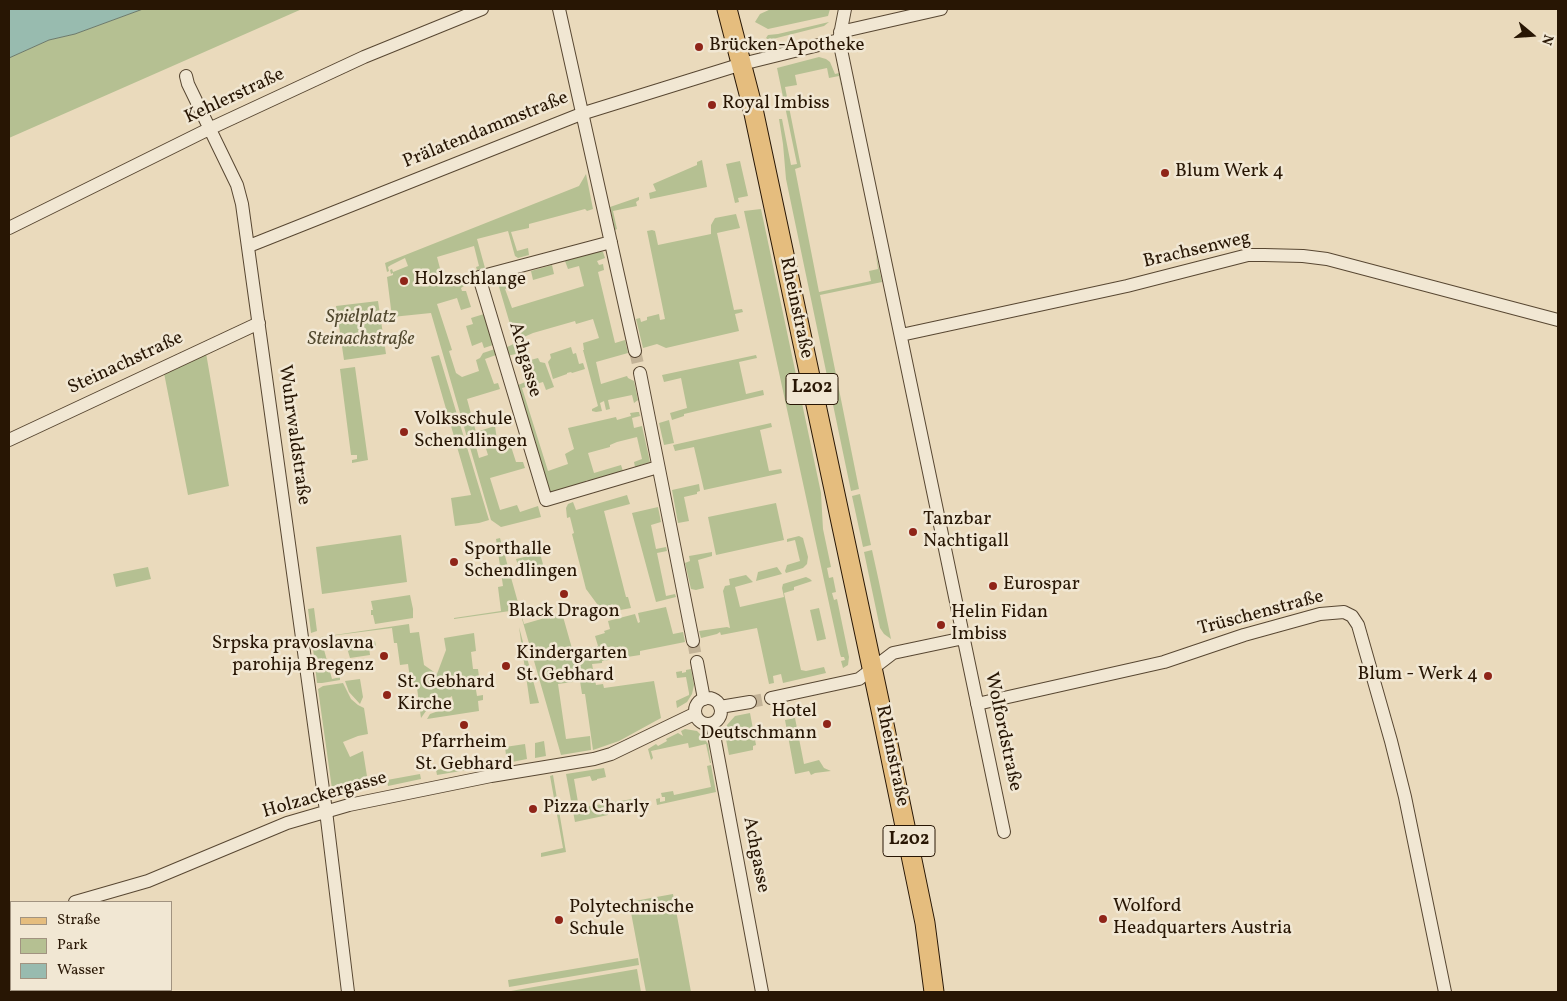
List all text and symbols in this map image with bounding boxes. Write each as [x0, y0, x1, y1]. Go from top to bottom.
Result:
north arrow [1507, 10, 1557, 60]
text: N [1536, 32, 1557, 48]
place label: Brücken-Apotheke [709, 36, 864, 58]
marker: Brücken-Apotheke [693, 41, 705, 53]
street label: Kehlerstraße [181, 64, 289, 130]
street label: Prälatendammstraße [400, 87, 572, 175]
place label: Royal Imbiss [722, 94, 830, 116]
marker: Royal Imbiss [706, 99, 718, 111]
place label: Blum Werk 4 [1175, 162, 1284, 184]
marker: Blum Werk 4 [1159, 167, 1171, 179]
street label: Brachsenweg [1141, 228, 1253, 274]
street label: Rheinstraße [773, 255, 817, 361]
place label: Holzschlange [414, 270, 526, 292]
marker: Holzschlange [398, 275, 410, 287]
park label: Spielplatz Steinachstraße [307, 308, 415, 352]
street label: Achgasse [502, 320, 546, 400]
street label: Steinachstraße [65, 327, 187, 401]
street label: Wuhrwaldstraße [272, 363, 314, 507]
road number: L202 [786, 374, 838, 404]
place label: Volksschule Schendlingen [414, 410, 528, 454]
marker: Volksschule Schendlingen [398, 426, 410, 438]
place label: Tanzbar Nachtigall [923, 510, 1009, 554]
marker: Tanzbar Nachtigall [907, 526, 919, 538]
place label: Sporthalle Schendlingen [464, 540, 578, 584]
marker: Sporthalle Schendlingen [448, 556, 460, 568]
place label: Eurospar [1003, 575, 1080, 597]
marker: Eurospar [987, 580, 999, 592]
street label: Trüschenstraße [1196, 586, 1326, 642]
marker: Black Dragon [558, 588, 570, 600]
place label: Black Dragon [508, 602, 620, 624]
place label: Helin Fidan Imbiss [951, 603, 1048, 647]
marker: Helin Fidan Imbiss [935, 619, 947, 631]
place label: Srpska pravoslavna parohija Bregenz [212, 634, 374, 678]
place label: Kindergarten St. Gebhard [516, 644, 628, 688]
marker: Srpska pravoslavna parohija Bregenz [378, 650, 390, 662]
marker: Kindergarten St. Gebhard [500, 660, 512, 672]
place label: Blum - Werk 4 [1357, 665, 1478, 687]
street label: Wolfordstraße [978, 670, 1026, 794]
marker: Blum - Werk 4 [1482, 670, 1494, 682]
place label: St. Gebhard Kirche [397, 673, 495, 717]
marker: St. Gebhard Kirche [381, 689, 393, 701]
place label: Hotel Deutschmann [700, 702, 817, 746]
street label: Rheinstraße [869, 703, 913, 809]
marker: Hotel Deutschmann [821, 718, 833, 730]
marker: Pfarrheim St. Gebhard [458, 719, 470, 731]
place label: Pfarrheim St. Gebhard [415, 733, 513, 777]
street label: Holzackergasse [260, 767, 390, 825]
place label: Pizza Charly [543, 798, 649, 820]
marker: Pizza Charly [527, 803, 539, 815]
street label: Achgasse [736, 815, 774, 895]
road number: L202 [883, 826, 935, 856]
place label: Wolford Headquarters Austria [1113, 897, 1292, 941]
place label: Polytechnische Schule [569, 898, 694, 942]
legend [10, 901, 172, 991]
text: Straße [57, 910, 100, 931]
marker: Wolford Headquarters Austria [1097, 913, 1109, 925]
marker: Polytechnische Schule [553, 914, 565, 926]
text: Park [57, 935, 88, 956]
text: Wasser [57, 960, 105, 981]

